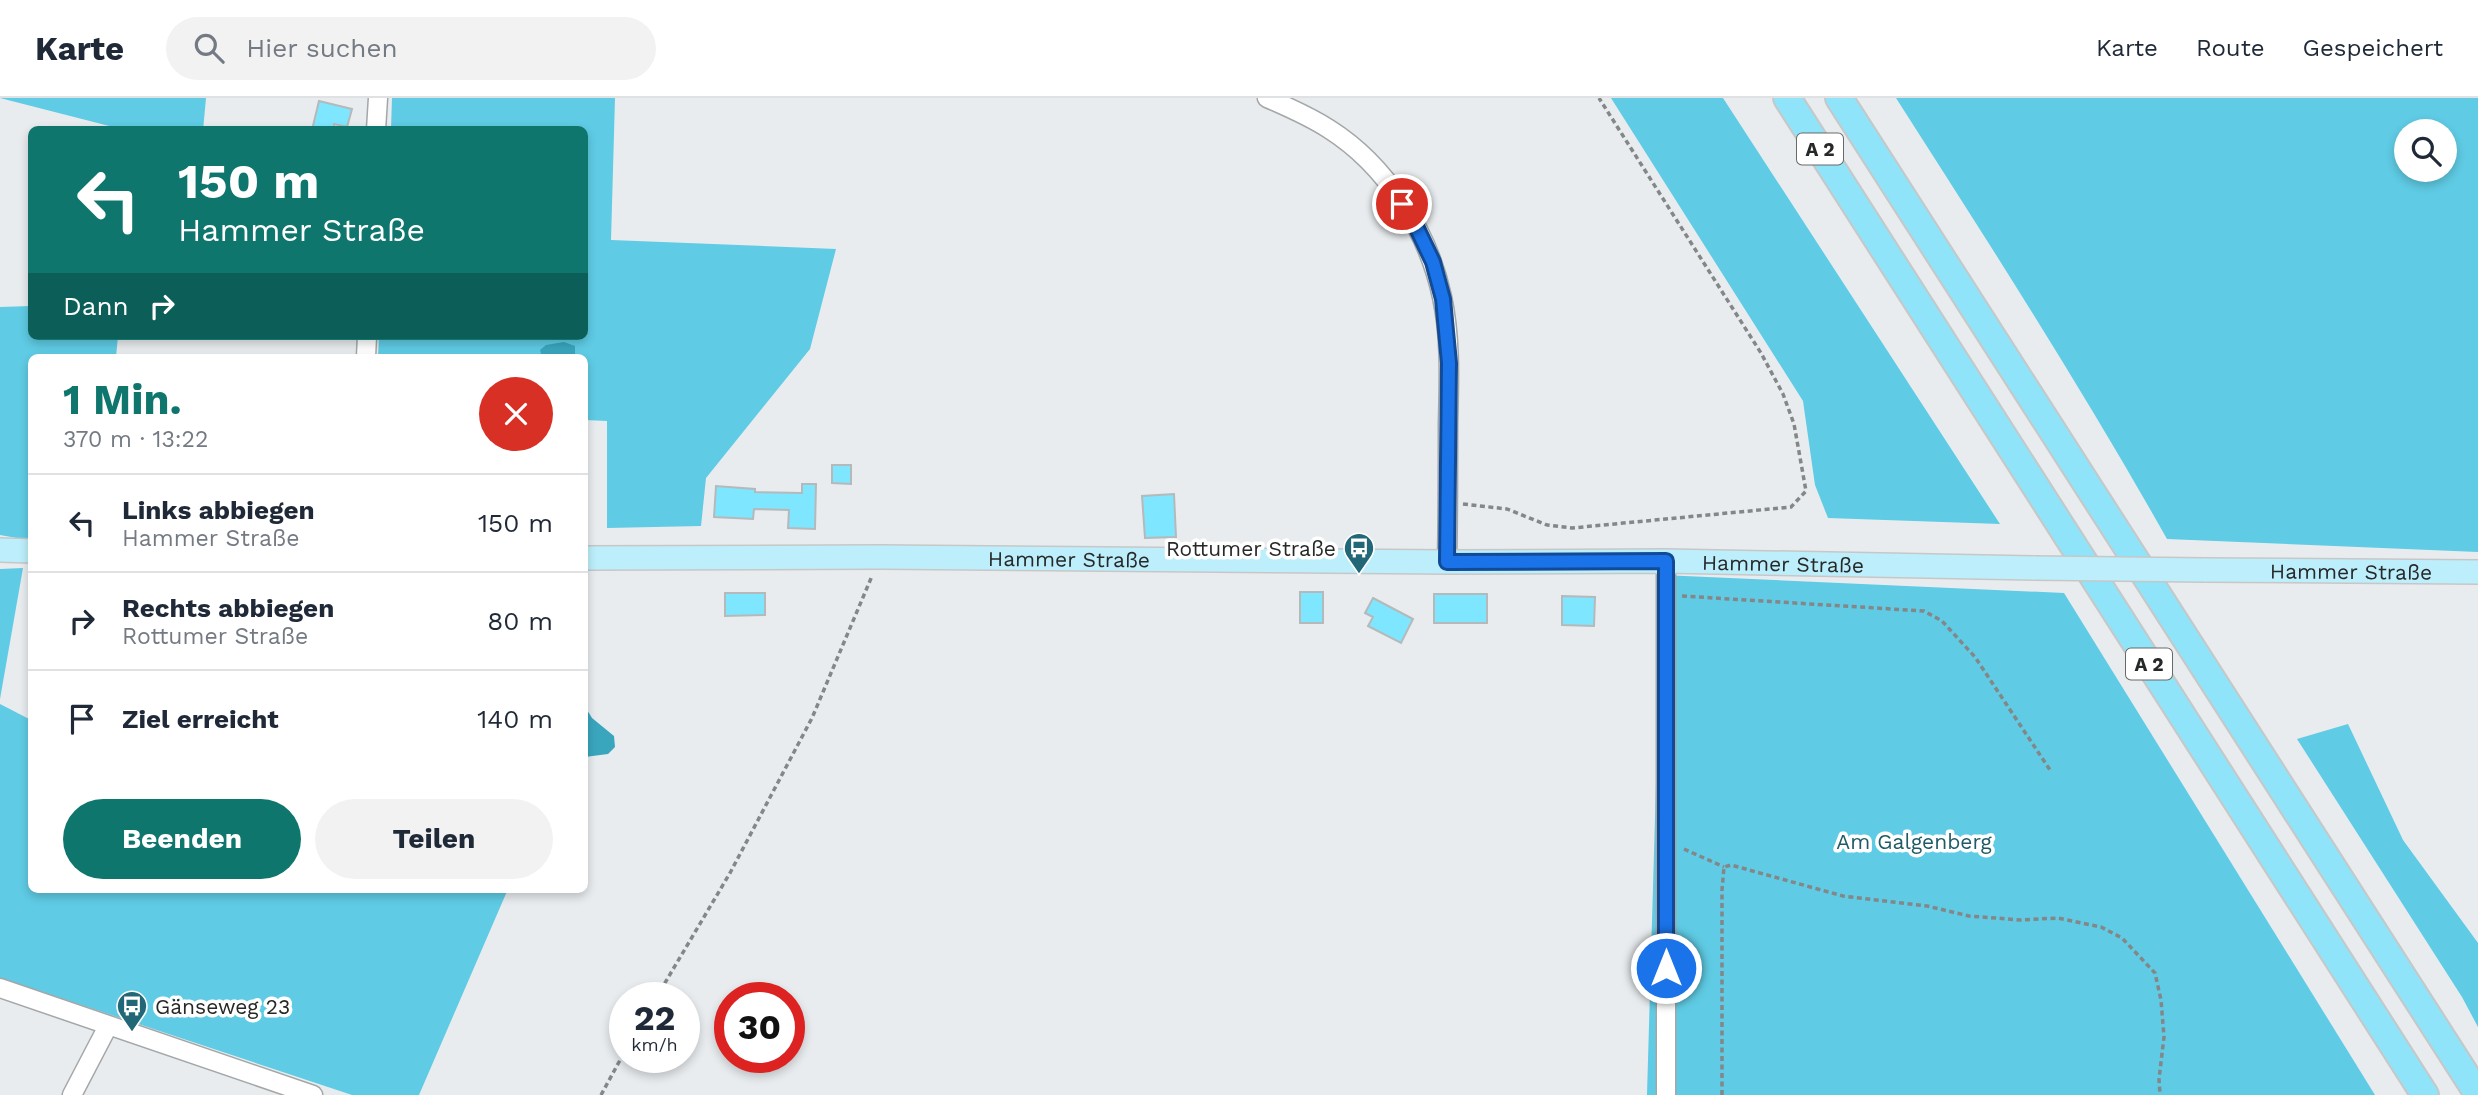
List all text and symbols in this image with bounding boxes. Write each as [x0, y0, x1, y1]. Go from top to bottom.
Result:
search box [166, 17, 656, 80]
text: Karte [35, 29, 124, 68]
icon: search [190, 29, 228, 67]
text: Hier suchen [246, 33, 398, 63]
text: Karte [2096, 34, 2158, 62]
text: Route [2196, 34, 2265, 62]
text: Gespeichert [2303, 34, 2443, 62]
map controls [2394, 119, 2457, 182]
button: search [2394, 119, 2457, 182]
road number: A 2 [1797, 134, 1843, 164]
text: 150 m [178, 152, 319, 210]
icon: left [63, 154, 154, 245]
pin [1372, 174, 1432, 234]
icon: arrive [1383, 185, 1421, 223]
text: Hammer Straße [178, 211, 425, 249]
icon: right [143, 287, 181, 325]
text: Dann [63, 291, 129, 321]
text: 1 Min. [63, 375, 182, 424]
button: close [479, 377, 553, 451]
text: 370 m · 13:22 [63, 426, 208, 453]
text: Links abbiegen [122, 495, 315, 525]
icon: left [63, 504, 101, 542]
text: 150 m [478, 508, 553, 538]
text: Hammer Straße [122, 525, 300, 552]
bus stop icon: Rottumer Straße [1342, 531, 1376, 575]
place label: Rottumer Straße [1166, 536, 1336, 561]
street label: Hammer Straße [988, 545, 1150, 572]
street label: Hammer Straße [1702, 549, 1864, 577]
street label: Hammer Straße [2270, 558, 2432, 584]
text: Rechts abbiegen [122, 593, 334, 623]
icon: right [63, 602, 101, 640]
text: 80 m [487, 606, 553, 636]
text: Rottumer Straße [122, 623, 308, 650]
road number: A 2 [2126, 649, 2172, 680]
icon: arrive [63, 700, 101, 738]
text: Ziel erreicht [122, 704, 279, 734]
text: 140 m [477, 704, 553, 734]
button: Beenden [63, 799, 301, 879]
button: Teilen [315, 799, 553, 879]
park label: Am Galgenberg [1836, 829, 1992, 854]
position arrow [1629, 931, 1703, 1005]
speed limit sign: 30 [714, 982, 805, 1073]
bus stop icon: Gänseweg 23 [115, 989, 149, 1033]
place label: Gänseweg 23 [155, 994, 290, 1019]
text: 22 [634, 997, 675, 1039]
text: km/h [631, 1034, 678, 1055]

